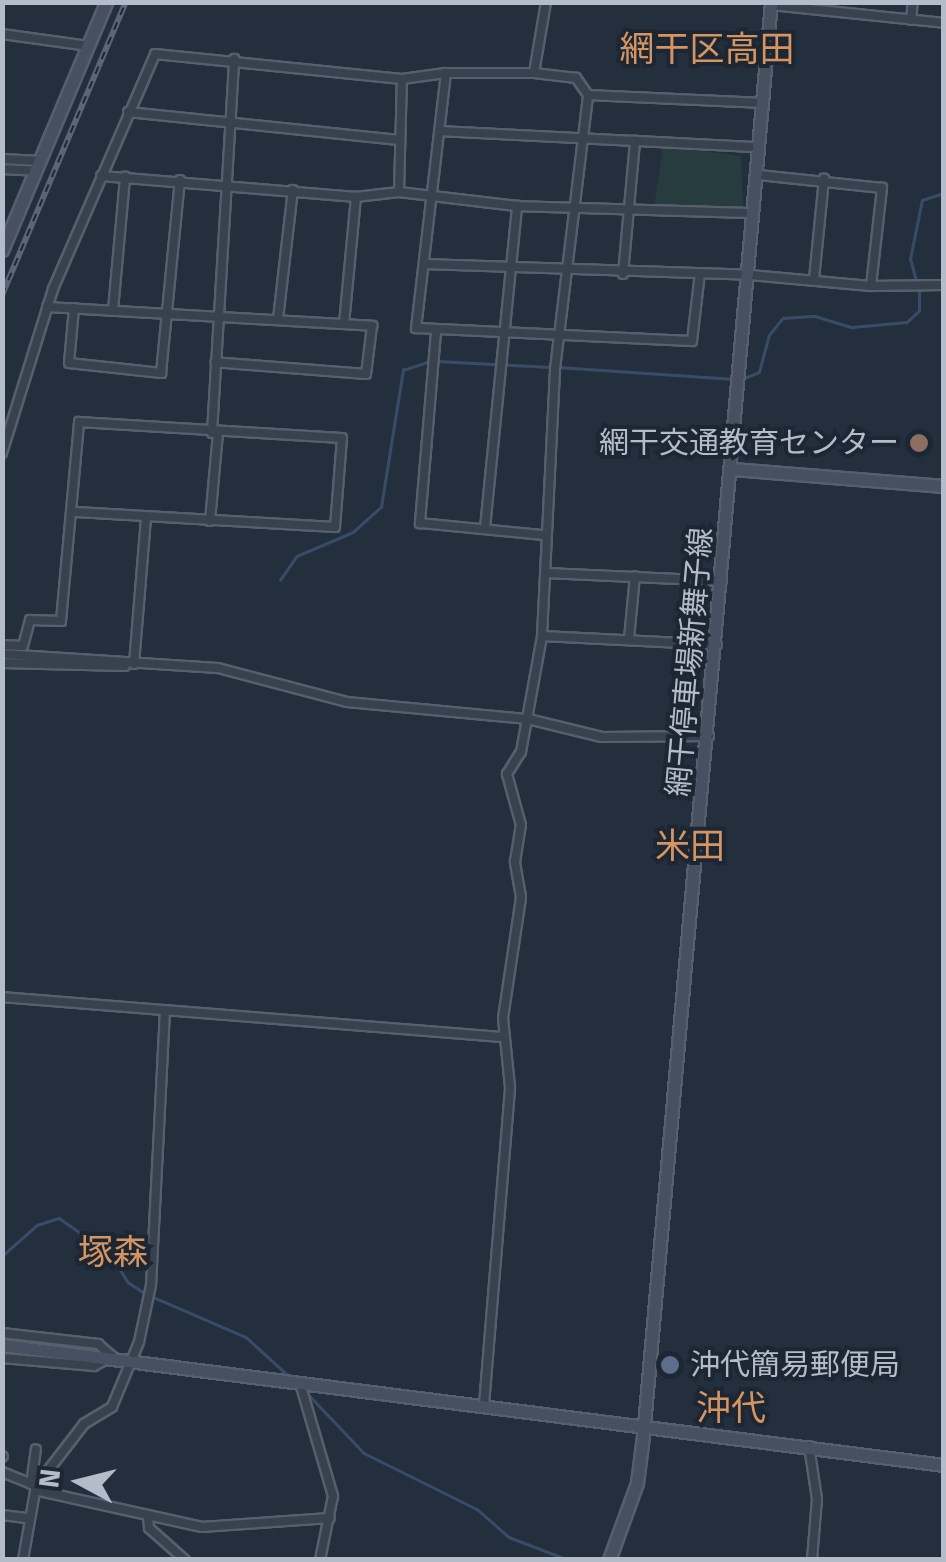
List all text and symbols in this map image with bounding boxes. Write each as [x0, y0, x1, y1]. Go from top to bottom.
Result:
district label: 網干区高田 [620, 28, 794, 70]
place label: 網干交通教育センター [599, 425, 899, 461]
marker: 網干交通教育センター [908, 432, 930, 454]
street label: 網干停車場新舞子線 [660, 526, 720, 798]
district label: 米田 [655, 825, 725, 867]
district label: 塚森 [78, 1231, 148, 1273]
place label: 沖代簡易郵便局 [690, 1347, 900, 1383]
marker: 沖代簡易郵便局 [659, 1354, 681, 1376]
district label: 沖代 [696, 1387, 766, 1429]
north arrow [30, 1432, 130, 1532]
text: N [32, 1467, 67, 1490]

